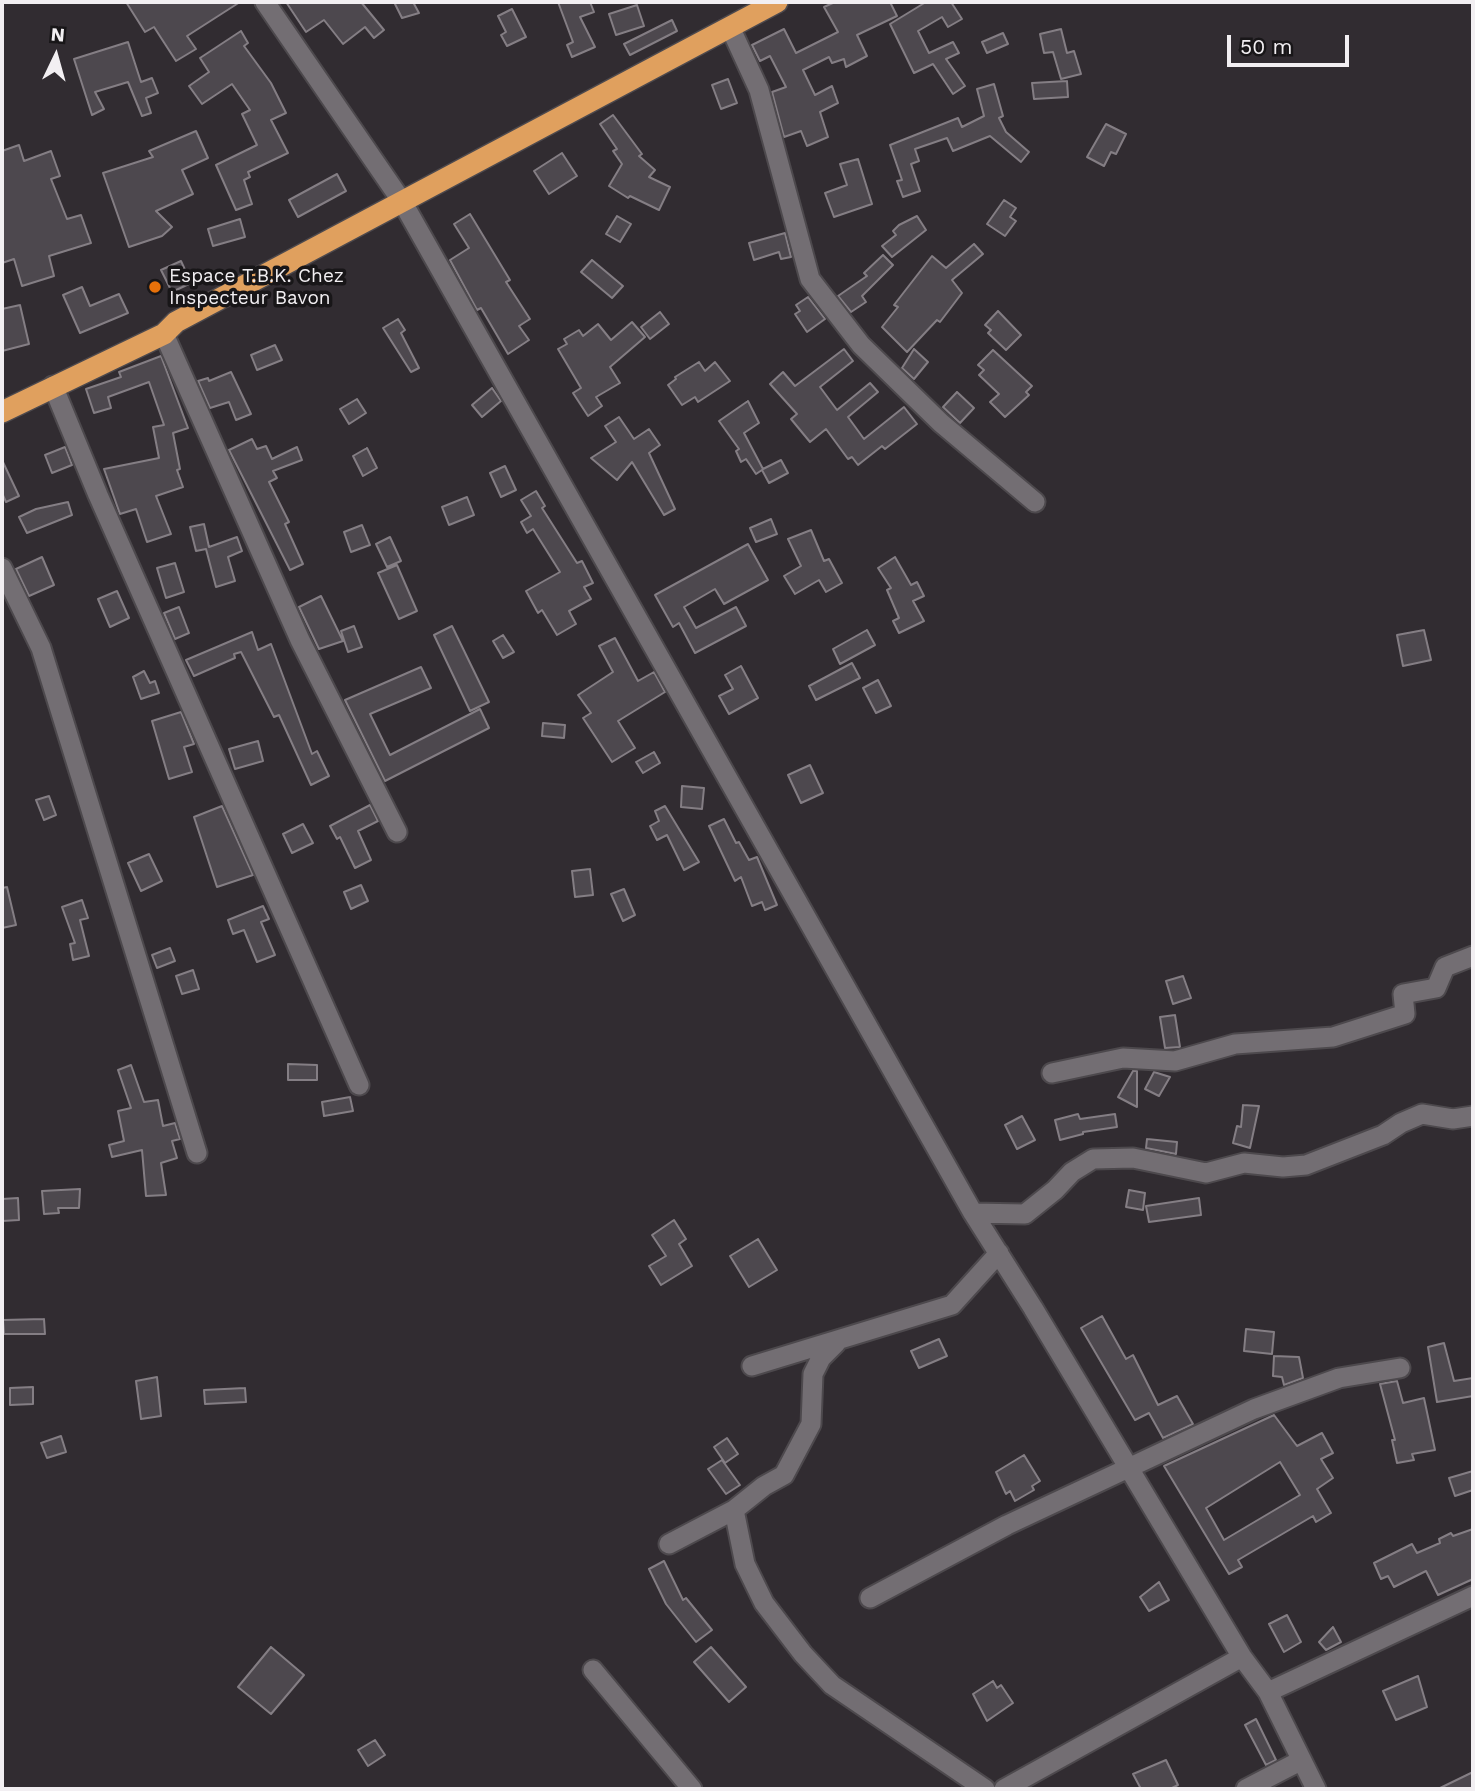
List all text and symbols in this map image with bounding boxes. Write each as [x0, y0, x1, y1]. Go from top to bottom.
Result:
north arrow [21, 21, 91, 91]
scale bar [1230, 21, 1352, 65]
text: N [50, 23, 66, 47]
text: 50 m [1240, 34, 1292, 59]
place label: Espace T.B.K. Chez Inspecteur Bavon [169, 265, 344, 309]
marker: Espace T.B.K. Chez Inspecteur Bavon [147, 279, 163, 295]

